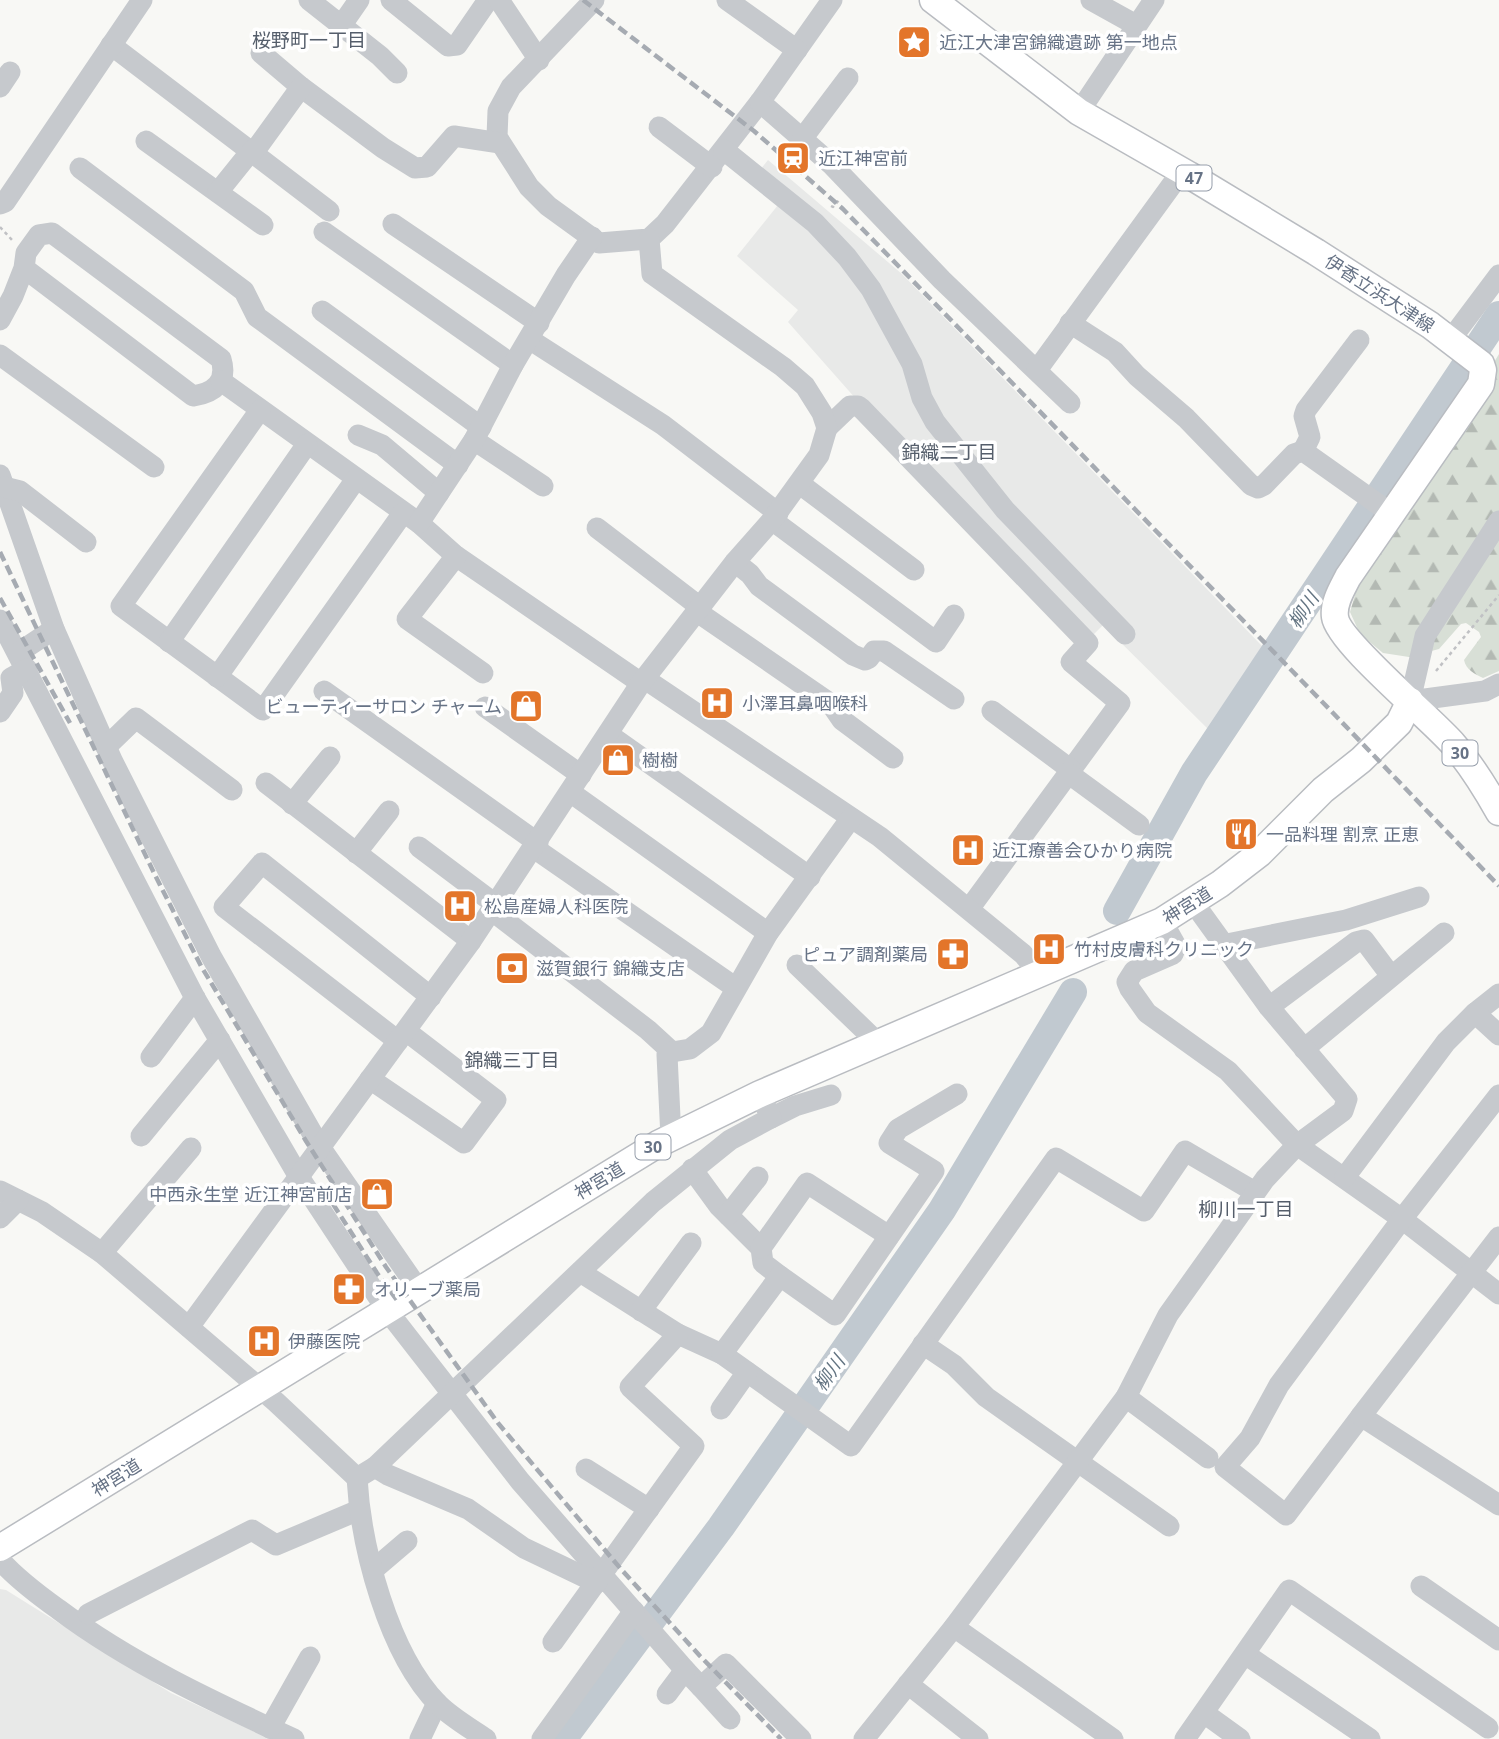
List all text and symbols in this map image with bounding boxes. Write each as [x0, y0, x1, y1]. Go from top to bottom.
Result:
place icon: 近江大津宮錦織遺跡 第一地点 [895, 23, 933, 61]
district label: 桜野町一丁目 [252, 27, 366, 53]
place label: 近江大津宮錦織遺跡 第一地点 [939, 30, 1178, 54]
station icon: 近江神宮前 [774, 139, 812, 177]
place label: 近江神宮前 [818, 146, 908, 170]
road number: 47 [1176, 166, 1212, 190]
street label: 伊香立浜大津線 [1321, 249, 1439, 337]
district label: 錦織二丁目 [901, 439, 997, 465]
water label: 柳川 [1282, 585, 1326, 633]
hospital icon: 小澤耳鼻咽喉科 [698, 684, 736, 722]
shop icon: ビューティーサロン チャーム [507, 687, 545, 725]
place label: 小澤耳鼻咽喉科 [742, 691, 868, 715]
place label: ビューティーサロン チャーム [265, 694, 502, 718]
road number: 30 [1442, 740, 1478, 766]
shop icon: 樹樹 [599, 741, 637, 779]
place label: 樹樹 [642, 748, 678, 772]
restaurant icon: 一品料理 割烹 正恵 [1222, 815, 1260, 853]
place label: 一品料理 割烹 正恵 [1266, 822, 1419, 846]
hospital icon: 近江療善会ひかり病院 [949, 831, 987, 869]
place label: 近江療善会ひかり病院 [992, 838, 1172, 862]
street label: 神宮道 [1158, 881, 1216, 929]
hospital icon: 松島産婦人科医院 [441, 887, 479, 925]
place label: 松島産婦人科医院 [484, 894, 628, 918]
hospital icon: 竹村皮膚科クリニック [1030, 930, 1068, 968]
pharmacy icon: ピュア調剤薬局 [934, 935, 972, 973]
place label: 竹村皮膚科クリニック [1074, 937, 1254, 961]
place label: ピュア調剤薬局 [802, 942, 928, 966]
bank icon: 滋賀銀行 錦織支店 [493, 949, 531, 987]
place label: 滋賀銀行 錦織支店 [536, 956, 685, 980]
district label: 錦織三丁目 [464, 1047, 560, 1073]
road number: 30 [636, 1134, 670, 1160]
street label: 神宮道 [570, 1156, 628, 1204]
shop icon: 中西永生堂 近江神宮前店 [358, 1175, 396, 1213]
place label: 中西永生堂 近江神宮前店 [149, 1182, 352, 1206]
district label: 柳川一丁目 [1198, 1196, 1294, 1222]
pharmacy icon: オリーブ薬局 [330, 1270, 368, 1308]
place label: オリーブ薬局 [374, 1277, 481, 1301]
hospital icon: 伊藤医院 [245, 1322, 283, 1360]
place label: 伊藤医院 [288, 1329, 360, 1353]
water label: 柳川 [807, 1348, 852, 1396]
street label: 神宮道 [87, 1453, 145, 1501]

